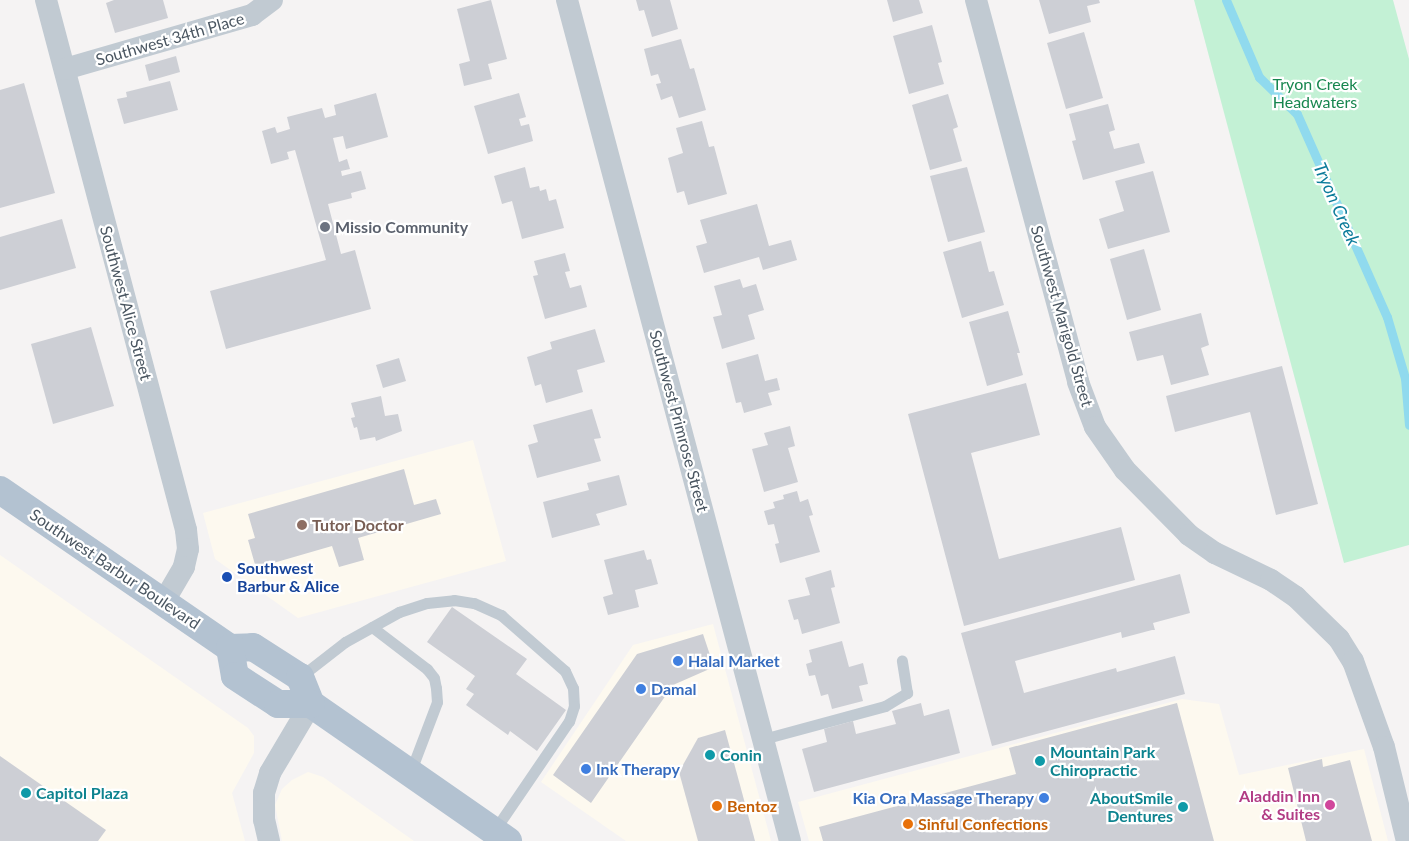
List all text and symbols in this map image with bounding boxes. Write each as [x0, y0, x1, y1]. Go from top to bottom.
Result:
street label: Southwest 34th Place [94, 9, 246, 69]
park label: Tryon Creek Headwaters [1273, 74, 1357, 112]
water label: Tryon Creek [1309, 159, 1365, 249]
place label: Missio Community [335, 217, 468, 237]
marker: Missio Community [319, 221, 331, 233]
street label: Southwest Alice Street [96, 223, 156, 383]
street label: Southwest Marigold Street [1027, 223, 1097, 409]
street label: Southwest Primrose Street [645, 328, 713, 514]
street label: Southwest Barbur Boulevard [26, 505, 204, 633]
place label: Tutor Doctor [312, 515, 404, 535]
marker: Tutor Doctor [296, 519, 308, 531]
place label: Southwest Barbur & Alice [237, 558, 340, 596]
marker: Southwest Barbur & Alice [221, 571, 233, 583]
place label: Halal Market [688, 651, 780, 671]
marker: Halal Market [672, 655, 684, 667]
place label: Damal [651, 679, 697, 699]
marker: Damal [635, 683, 647, 695]
place label: Mountain Park Chiropractic [1050, 742, 1155, 780]
place label: Conin [720, 745, 762, 765]
marker: Conin [704, 749, 716, 761]
marker: Mountain Park Chiropractic [1034, 755, 1046, 767]
place label: Ink Therapy [596, 759, 680, 779]
marker: Ink Therapy [580, 763, 592, 775]
place label: Capitol Plaza [36, 783, 128, 803]
place label: Aladdin Inn & Suites [1239, 786, 1320, 824]
marker: Capitol Plaza [20, 787, 32, 799]
place label: Kia Ora Massage Therapy [852, 788, 1034, 808]
place label: AboutSmile Dentures [1090, 788, 1173, 826]
marker: Kia Ora Massage Therapy [1038, 792, 1050, 804]
place label: Bentoz [727, 796, 777, 816]
marker: Aladdin Inn & Suites [1324, 799, 1336, 811]
marker: Bentoz [711, 800, 723, 812]
marker: AboutSmile Dentures [1177, 801, 1189, 813]
place label: Sinful Confections [918, 814, 1048, 834]
marker: Sinful Confections [902, 818, 914, 830]

